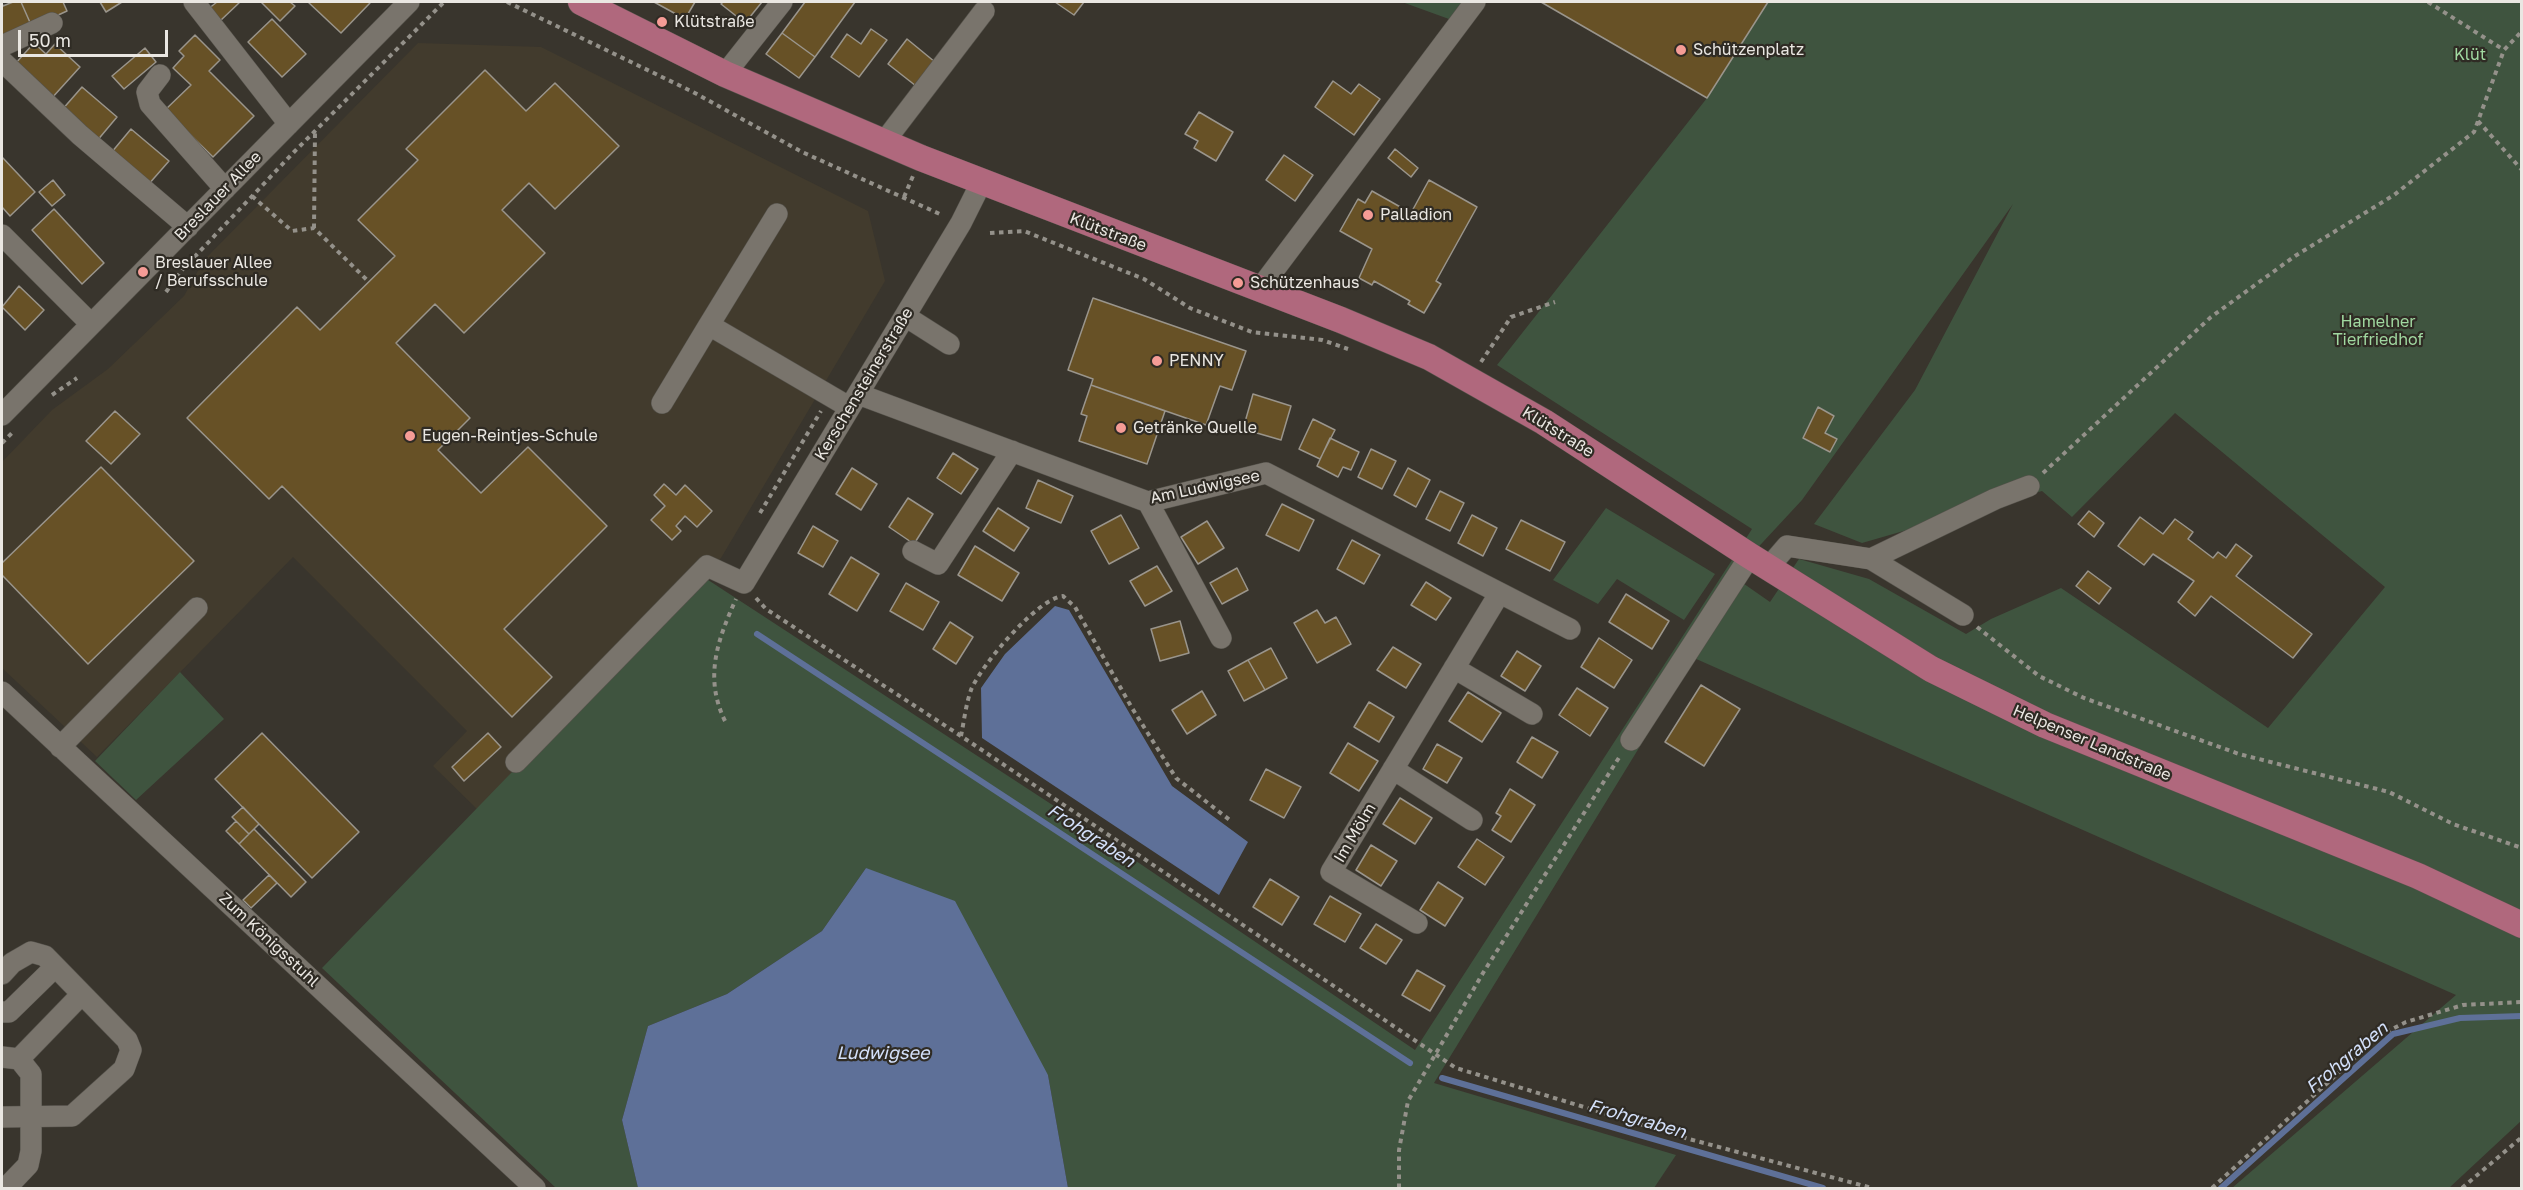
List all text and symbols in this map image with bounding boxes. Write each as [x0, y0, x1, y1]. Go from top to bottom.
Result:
place label: Klütstraße [674, 12, 755, 32]
marker: Klütstraße [655, 15, 669, 29]
scale bar [21, 18, 171, 56]
text: 50 m [29, 29, 71, 51]
place label: Schützenplatz [1693, 40, 1804, 60]
marker: Schützenplatz [1674, 43, 1688, 57]
park label: Klüt [2454, 45, 2486, 65]
street label: Breslauer Allee [170, 147, 266, 245]
place label: Palladion [1380, 205, 1452, 225]
marker: Palladion [1361, 208, 1375, 222]
street label: Klütstraße [1067, 209, 1149, 255]
place label: Breslauer Allee / Berufsschule [155, 253, 272, 291]
marker: Breslauer Allee / Berufsschule [136, 265, 150, 279]
place label: Schützenhaus [1250, 273, 1360, 293]
marker: Schützenhaus [1231, 276, 1245, 290]
street label: Kerschensteinerstraße [811, 304, 917, 464]
park label: Hamelner Tierfriedhof [2333, 312, 2423, 350]
place label: PENNY [1169, 351, 1224, 371]
marker: PENNY [1150, 354, 1164, 368]
street label: Klütstraße [1519, 402, 1597, 462]
place label: Getränke Quelle [1133, 418, 1257, 438]
marker: Getränke Quelle [1114, 421, 1128, 435]
place label: Eugen-Reintjes-Schule [422, 426, 598, 446]
marker: Eugen-Reintjes-Schule [403, 429, 417, 443]
street label: Am Ludwigsee [1149, 466, 1261, 508]
street label: Helpenser Landstraße [2010, 701, 2174, 785]
water label: Frohgraben [1043, 800, 1139, 872]
street label: Im Mölm [1330, 800, 1380, 866]
street label: Zum Königsstuhl [215, 889, 323, 991]
water label: Frohgraben [2302, 1018, 2392, 1098]
water label: Ludwigsee [837, 1042, 929, 1064]
water label: Frohgraben [1586, 1095, 1688, 1143]

